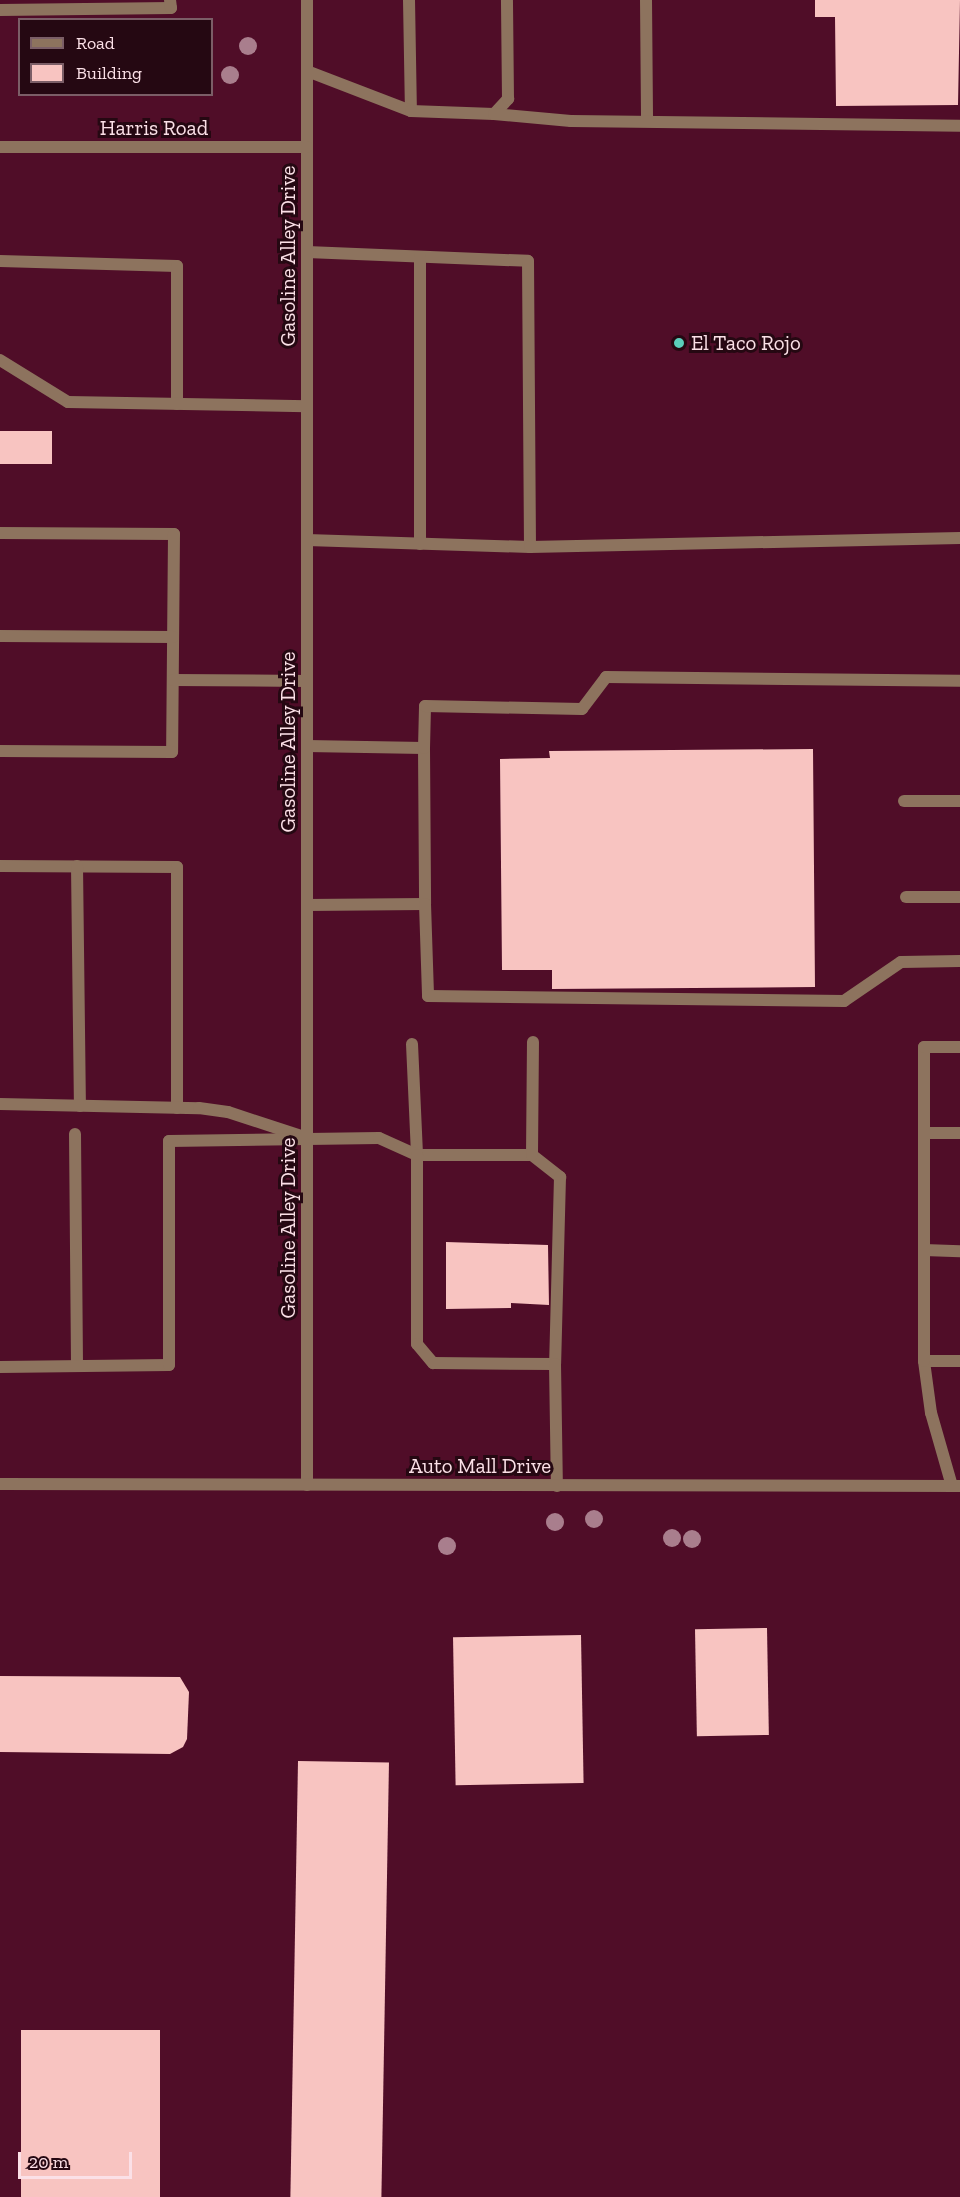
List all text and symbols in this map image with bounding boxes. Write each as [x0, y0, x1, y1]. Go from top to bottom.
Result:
legend [18, 18, 213, 96]
text: Road [76, 32, 115, 54]
text: Building [76, 62, 142, 84]
street label: Harris Road [100, 115, 208, 141]
street label: Gasoline Alley Drive [275, 165, 301, 347]
place label: El Taco Rojo [691, 330, 801, 356]
marker: El Taco Rojo [672, 336, 686, 350]
street label: Gasoline Alley Drive [275, 651, 301, 833]
street label: Gasoline Alley Drive [275, 1137, 301, 1319]
street label: Auto Mall Drive [409, 1453, 551, 1479]
scale bar [21, 2140, 135, 2178]
text: 20 m [29, 2151, 68, 2173]

